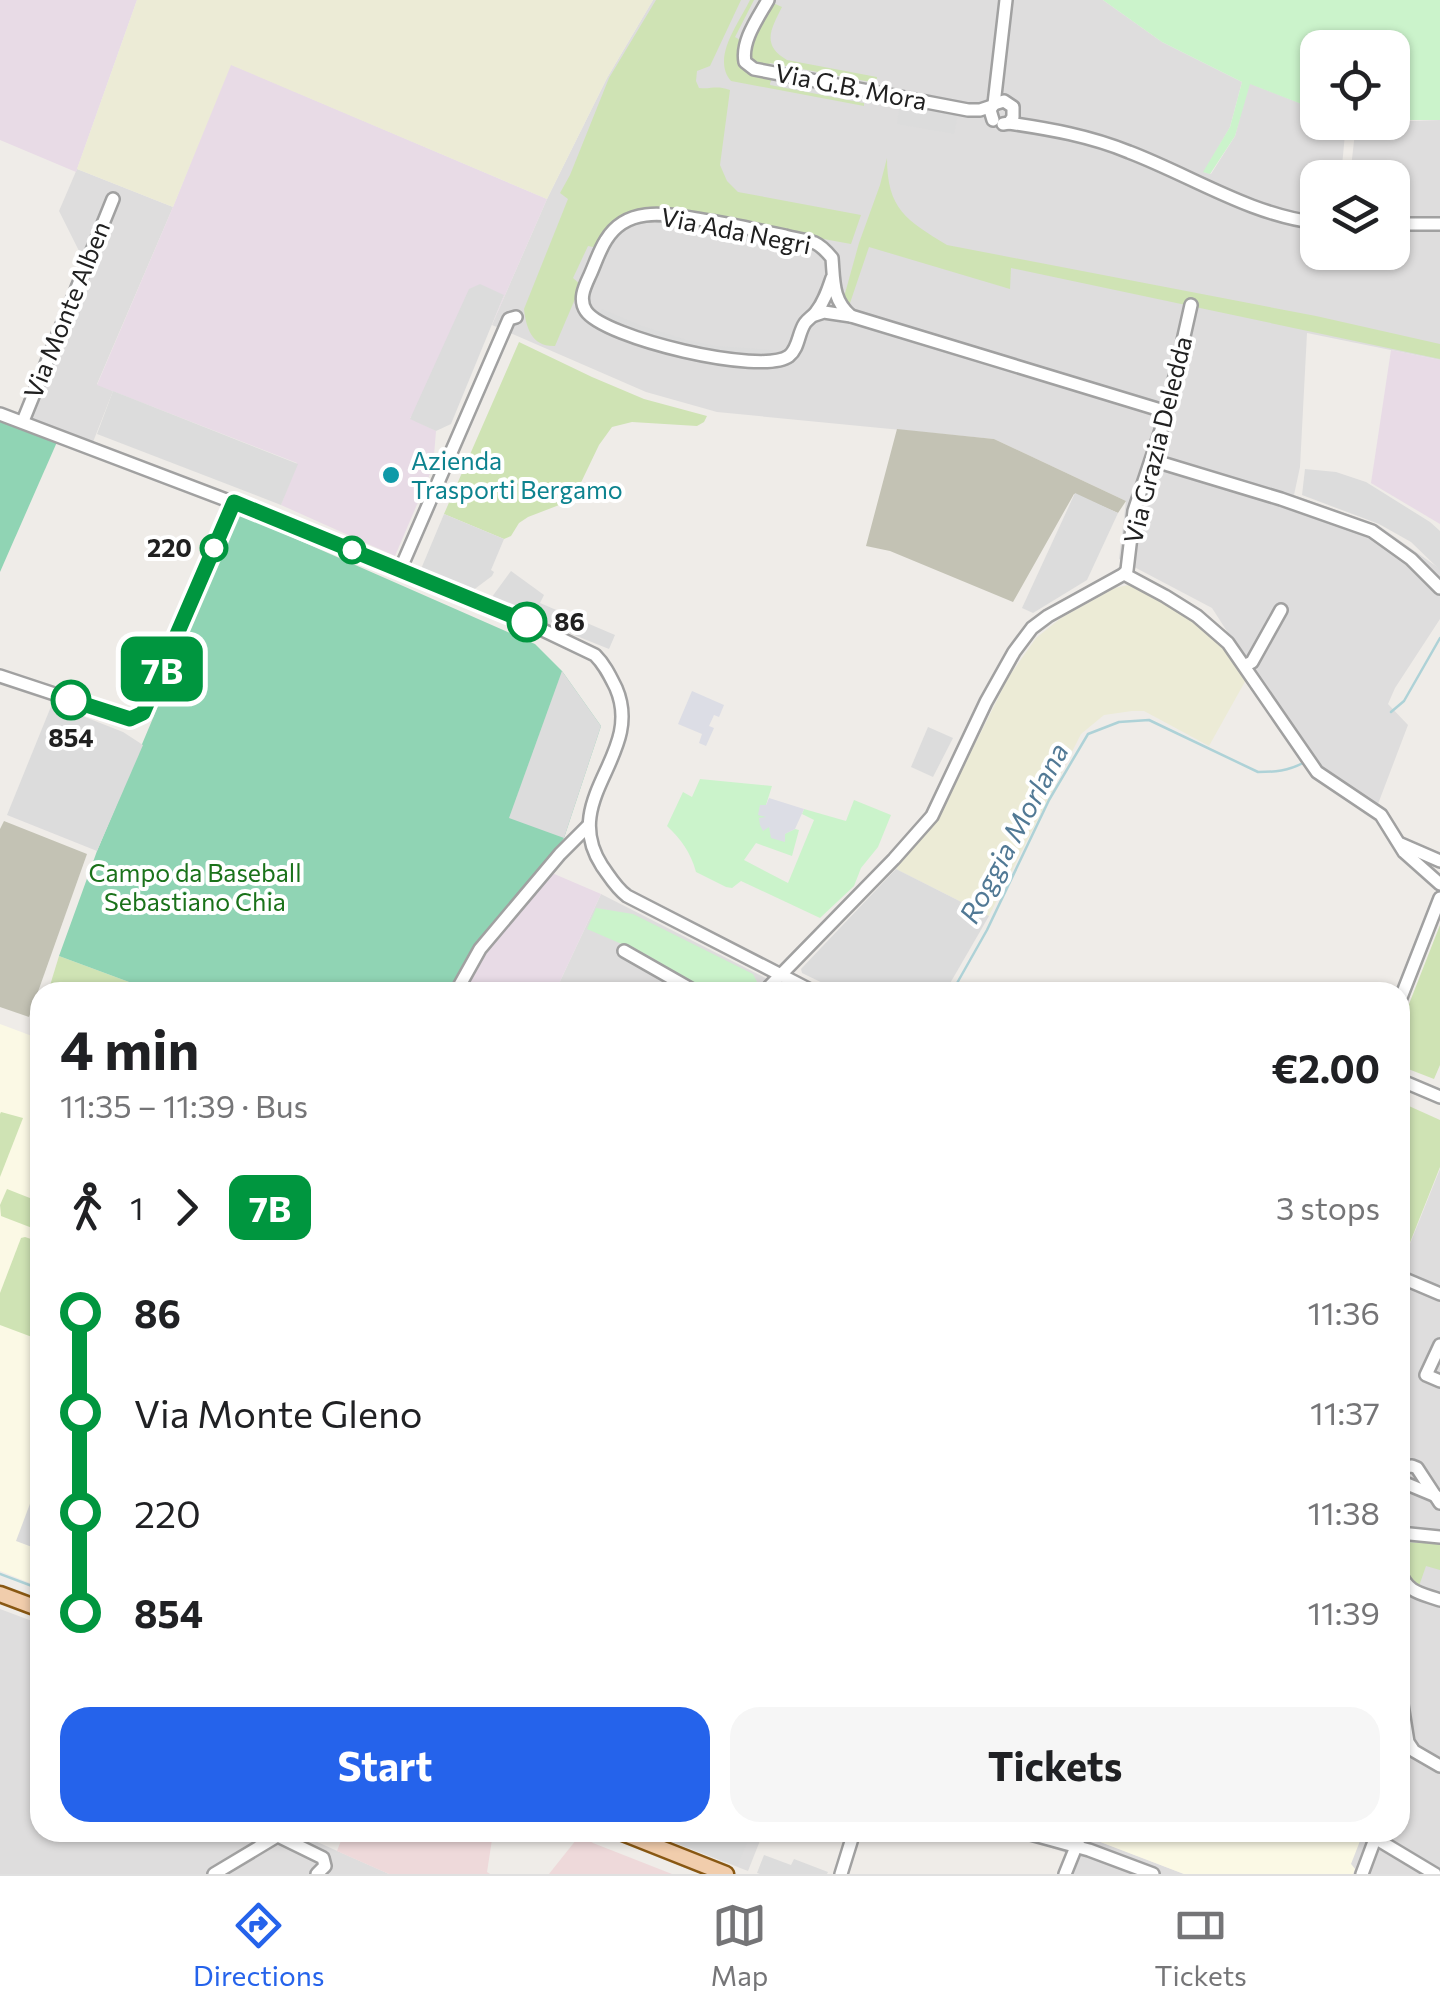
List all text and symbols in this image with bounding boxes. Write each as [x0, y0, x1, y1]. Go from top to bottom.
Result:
map controls [1300, 30, 1410, 270]
button: locate [1300, 30, 1410, 140]
street label: Via G.B. Mora [773, 57, 930, 115]
button: layers [1300, 160, 1410, 270]
street label: Via Ada Negri [659, 201, 814, 259]
street label: Via Monte Alben [17, 217, 115, 403]
street label: Via Grazia Deledda [1117, 333, 1197, 546]
place label: Azienda Trasporti Bergamo [411, 445, 623, 504]
marker: Azienda Trasporti Bergamo [380, 464, 402, 486]
place label: 220 [147, 532, 192, 562]
marker: 220 [201, 535, 227, 561]
unlabelled marker [339, 537, 365, 563]
marker: 86 [508, 603, 546, 641]
place label: 86 [554, 606, 585, 636]
line badge: 7B [117, 636, 207, 702]
text: 7B [141, 648, 183, 691]
marker: 854 [52, 681, 90, 719]
place label: 854 [48, 722, 94, 752]
water label: Roggia Morlana [951, 737, 1075, 928]
park label: Campo da Baseball Sebastiano Chia [88, 857, 302, 916]
text: 4 min [60, 1014, 199, 1081]
text: €2.00 [1272, 1044, 1380, 1091]
text: 11:35 – 11:39 · Bus [60, 1085, 308, 1125]
icon: walk [60, 1180, 115, 1235]
icon: forward [159, 1180, 214, 1235]
text: 7B [249, 1186, 291, 1229]
text: 1 [130, 1187, 144, 1227]
text: 3 stops [1276, 1187, 1380, 1227]
text: 86 [134, 1289, 181, 1336]
text: 11:36 [1307, 1292, 1380, 1332]
text: Via Monte Gleno [134, 1389, 422, 1436]
text: 11:37 [1310, 1392, 1380, 1432]
text: 220 [134, 1489, 201, 1536]
text: 11:38 [1307, 1492, 1380, 1532]
text: 854 [134, 1589, 203, 1636]
text: 11:39 [1307, 1592, 1380, 1632]
button: Start [60, 1707, 710, 1822]
button: Tickets [730, 1707, 1380, 1822]
tab: Directions [193, 1898, 324, 1992]
tab: Map [711, 1898, 768, 1992]
tab: Tickets [1155, 1898, 1247, 1992]

